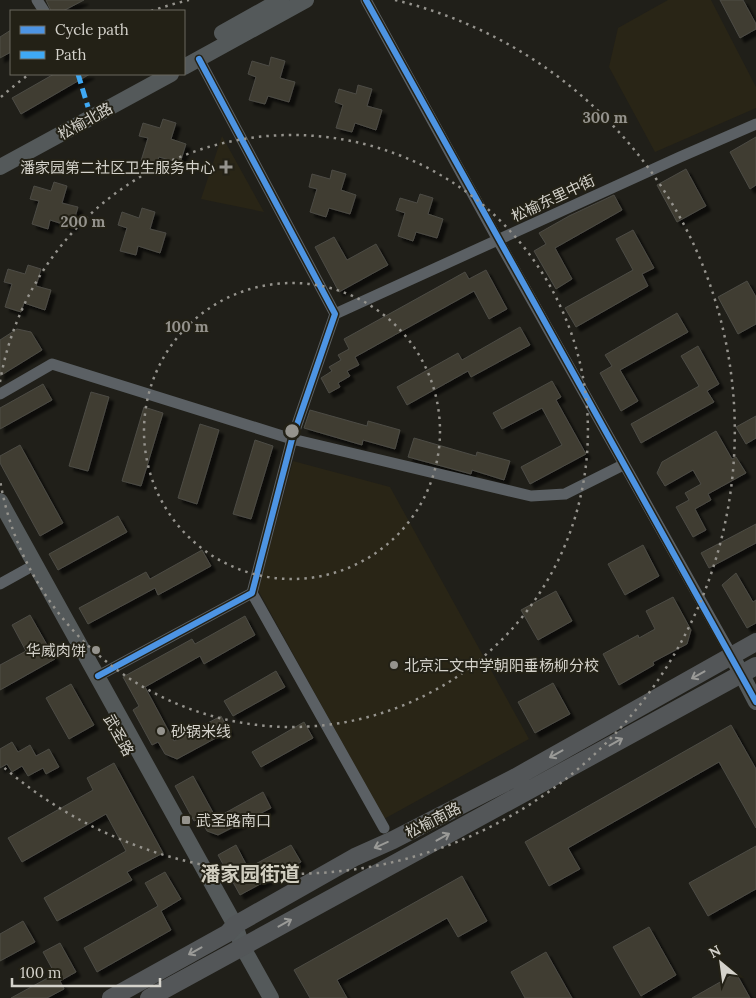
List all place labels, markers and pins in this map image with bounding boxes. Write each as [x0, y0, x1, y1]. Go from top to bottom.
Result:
place label: 潘家园第二社区卫生服务中心 [20, 158, 215, 177]
marker: 潘家园第二社区卫生服务中心 [219, 160, 233, 174]
centre of rings [283, 422, 301, 440]
place label: 华威肉饼 [26, 641, 86, 660]
marker: 华威肉饼 [90, 644, 102, 656]
place label: 北京汇文中学朝阳垂杨柳分校 [404, 656, 599, 675]
marker: 北京汇文中学朝阳垂杨柳分校 [388, 659, 400, 671]
place label: 砂锅米线 [171, 722, 231, 741]
marker: 砂锅米线 [155, 725, 167, 737]
place label: 武圣路南口 [196, 811, 271, 830]
marker: 武圣路南口 [180, 814, 192, 826]

